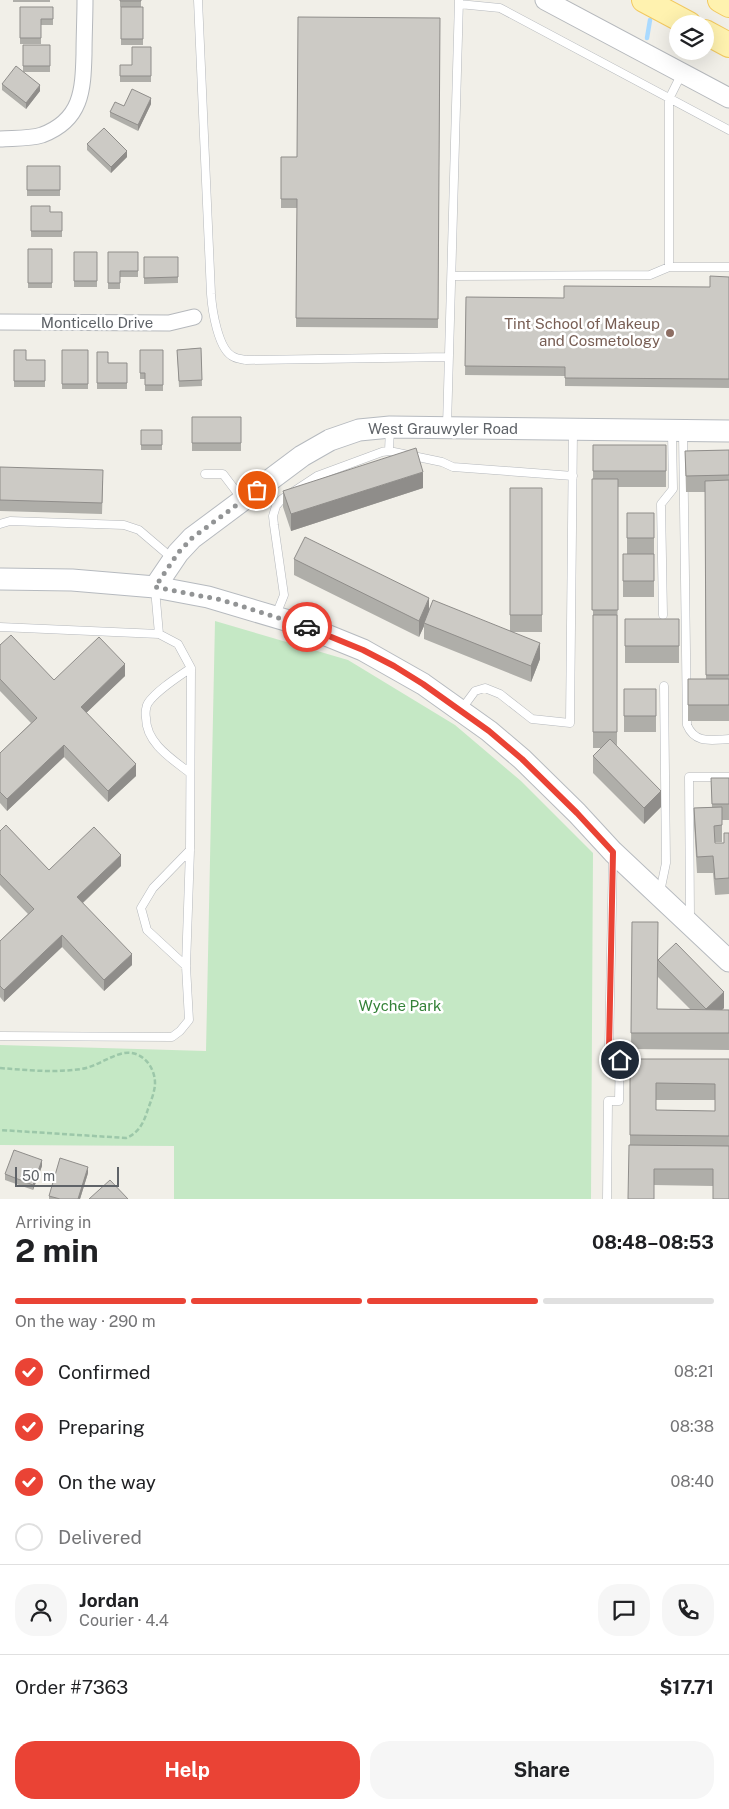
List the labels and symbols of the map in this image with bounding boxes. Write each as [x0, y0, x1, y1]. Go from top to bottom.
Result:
street label: Monticello Drive [41, 314, 153, 331]
place label: Tint School of Makeup and Cosmetology [504, 315, 660, 349]
marker: Tint School of Makeup and Cosmetology [664, 327, 676, 339]
street label: West Grauwyler Road [368, 420, 518, 437]
pin [236, 469, 278, 511]
courier [282, 602, 332, 652]
park label: Wyche Park [359, 997, 441, 1014]
pin [599, 1039, 641, 1081]
scale bar [15, 1164, 119, 1187]

